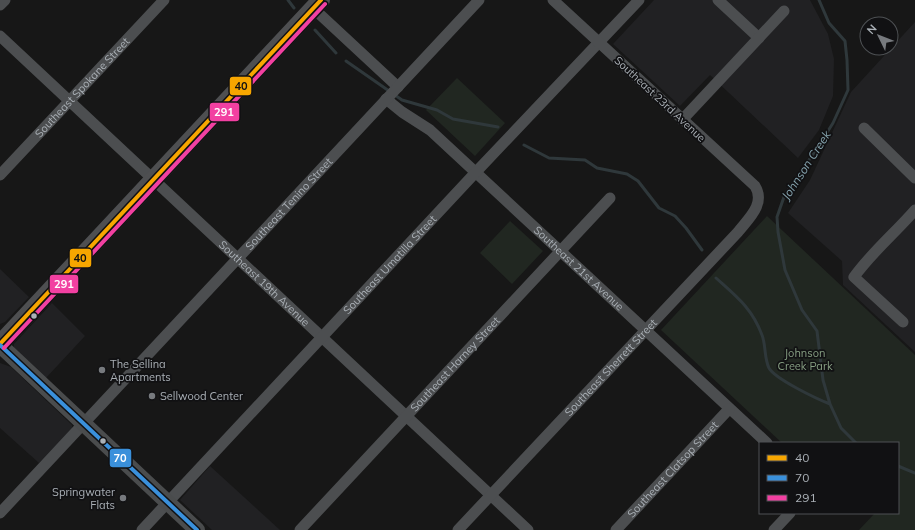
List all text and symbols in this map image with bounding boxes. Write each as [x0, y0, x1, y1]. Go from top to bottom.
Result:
north arrow [859, 16, 899, 56]
text: N [864, 21, 880, 37]
street label: Southeast Spokane Street [32, 34, 132, 140]
street label: Southeast 23rd Avenue [612, 53, 708, 145]
line badge: 40 [229, 76, 252, 96]
text: 40 [234, 79, 248, 93]
line badge: 291 [209, 102, 240, 122]
text: 291 [214, 105, 234, 119]
water label: Johnson Creek [777, 127, 834, 203]
street label: Southeast Tenino Street [242, 155, 335, 253]
street label: Southeast Umatilla Street [340, 212, 439, 317]
street label: Southeast 21st Avenue [531, 223, 627, 314]
street label: Southeast 19th Avenue [216, 237, 313, 329]
line badge: 40 [69, 248, 92, 268]
text: 40 [73, 251, 87, 265]
line badge: 291 [49, 274, 79, 294]
text: 291 [54, 277, 74, 291]
unlabelled marker [29, 311, 39, 321]
street label: Southeast Harney Street [407, 313, 503, 415]
street label: Southeast Sherrett Street [562, 316, 660, 419]
park label: Johnson Creek Park [777, 346, 833, 373]
place label: The Sellina Apartments [110, 357, 171, 384]
marker: The Sellina Apartments [97, 365, 107, 375]
place label: Sellwood Center [160, 389, 243, 403]
marker: Sellwood Center [147, 391, 157, 401]
street label: Southeast Clatsop Street [624, 418, 721, 520]
unlabelled marker [98, 436, 108, 446]
legend [759, 442, 899, 514]
line badge: 70 [109, 448, 132, 468]
text: 40 [795, 450, 809, 465]
text: 70 [113, 451, 127, 465]
text: 70 [795, 470, 809, 485]
place label: Springwater Flats [52, 485, 115, 512]
text: 291 [795, 490, 817, 505]
marker: Springwater Flats [118, 493, 128, 503]

